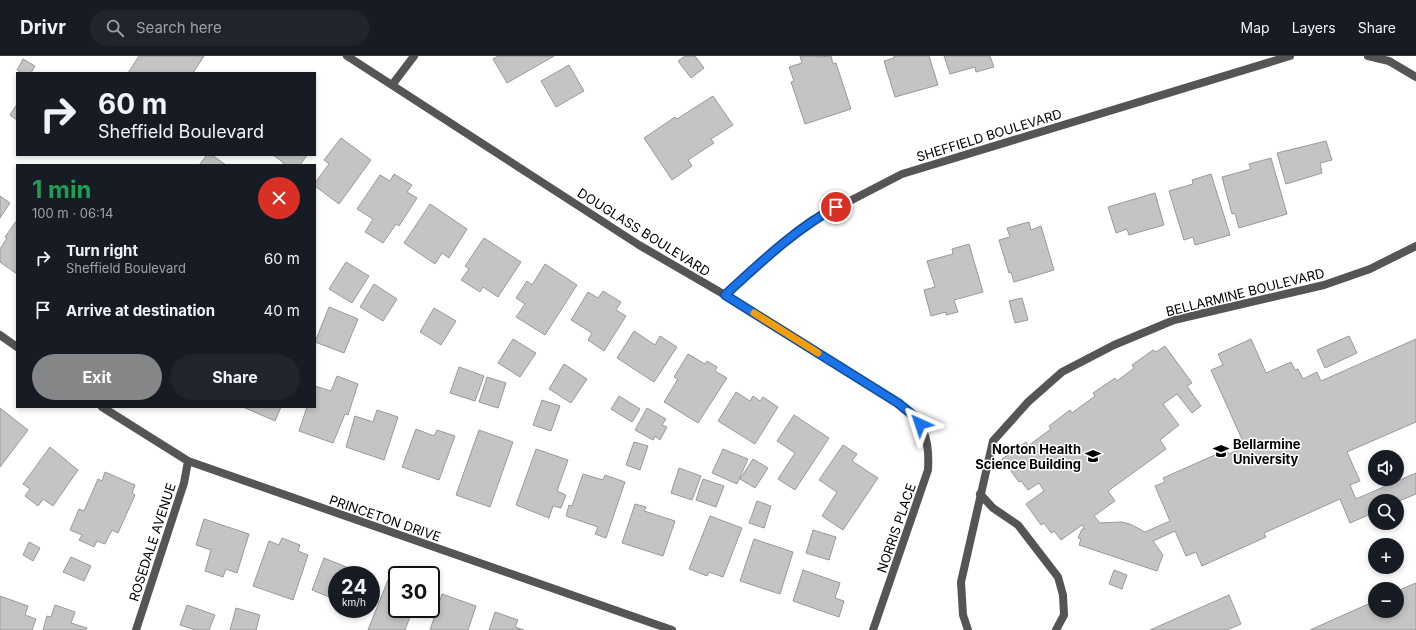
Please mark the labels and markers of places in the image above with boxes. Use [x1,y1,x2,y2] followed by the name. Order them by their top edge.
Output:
[819,190,853,224] pin
[1233,436,1301,467] place label: Bellarmine University
[975,441,1081,472] place label: Norton Health Science Building
[1212,442,1230,460] school or university icon: Bellarmine University
[1084,447,1102,465] school or university icon: Norton Health Science Building

